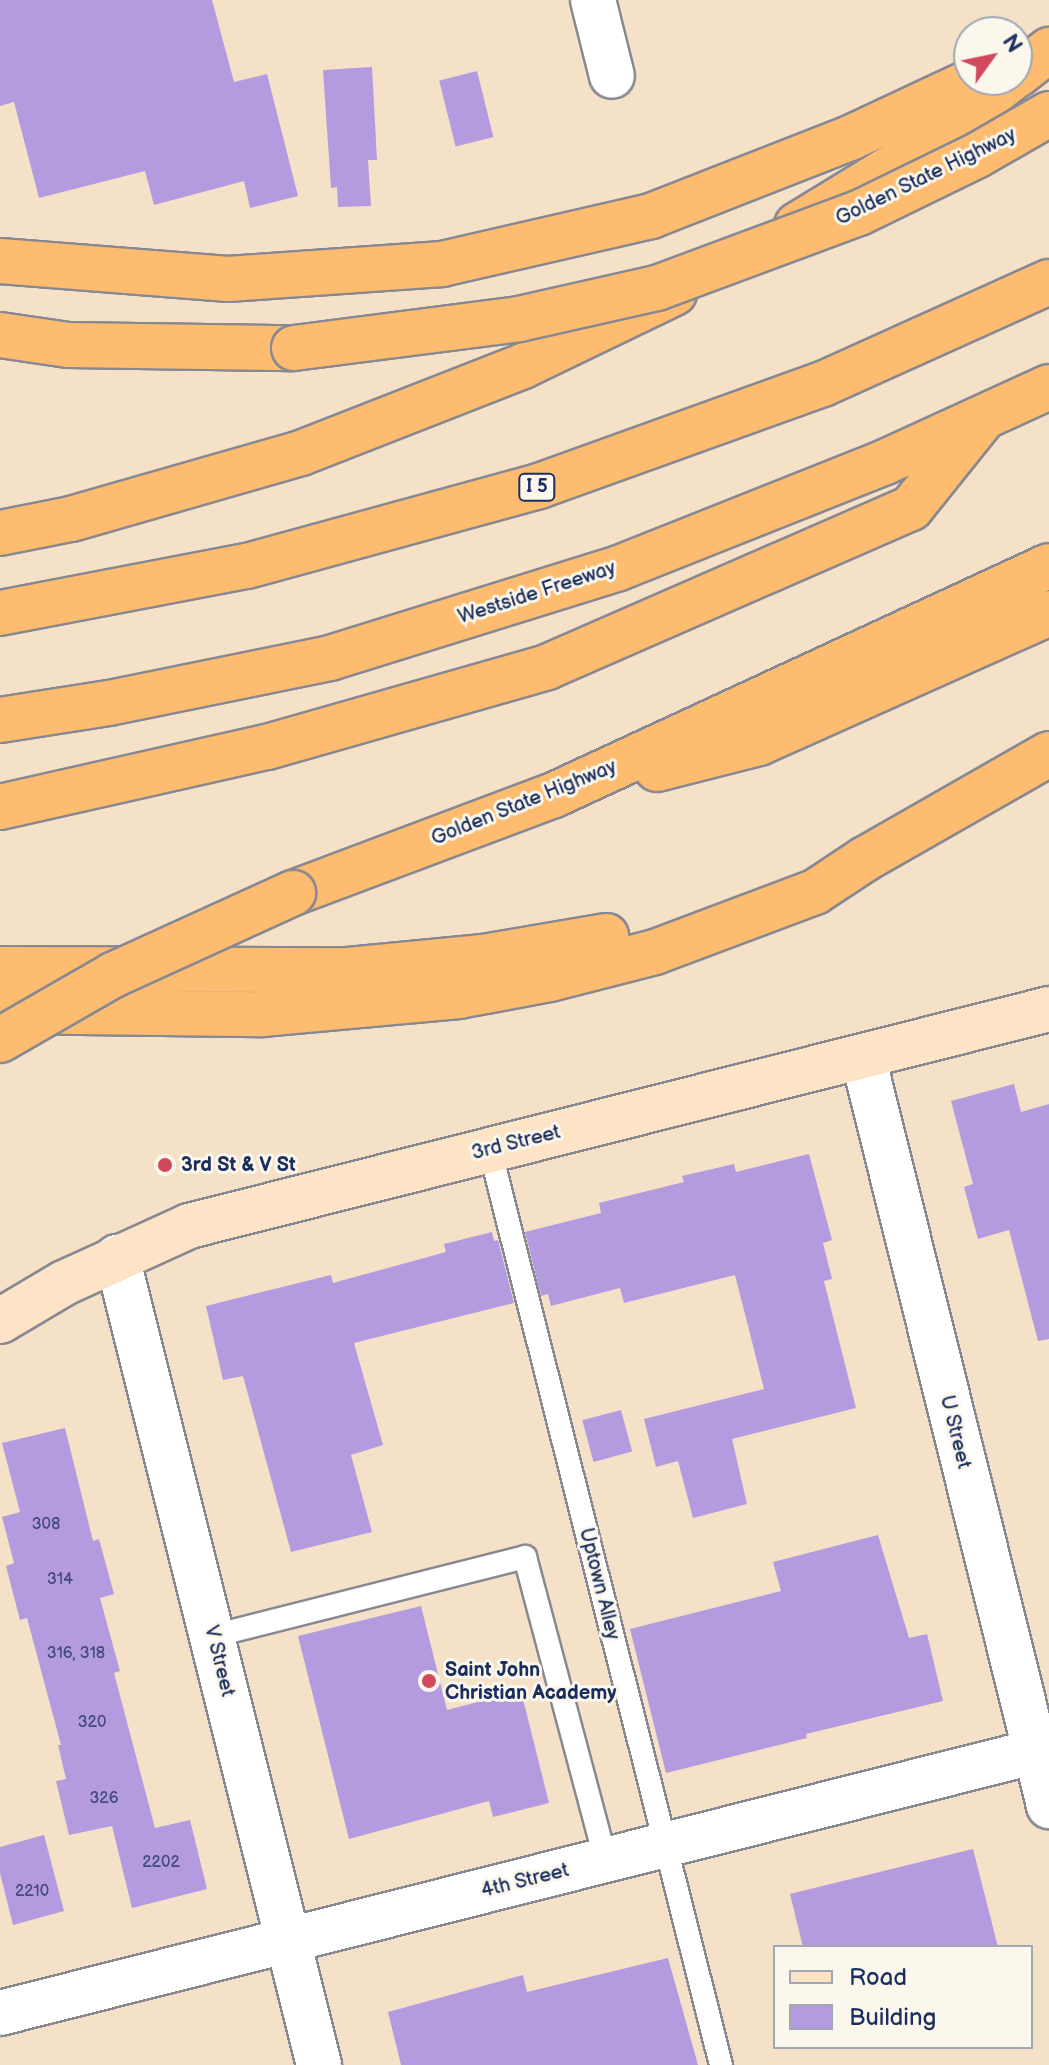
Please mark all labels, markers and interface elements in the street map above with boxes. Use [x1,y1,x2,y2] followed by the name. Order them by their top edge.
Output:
[953,16,1033,96] north arrow
[996,29,1028,58] text: N
[832,123,1020,231] street label: Golden State Highway
[517,473,557,501] road number: I 5
[455,556,619,630] street label: Westside Freeway
[428,755,620,851] street label: Golden State Highway
[469,1120,563,1166] street label: 3rd Street
[181,1153,297,1177] place label: 3rd St & V St
[156,1156,174,1174] marker: 3rd St & V St
[934,1393,976,1471] street label: U Street
[32,1515,60,1535] house number: 308
[573,1526,625,1642] street label: Uptown Alley
[47,1570,73,1590] house number: 314
[199,1623,239,1699] street label: V Street
[47,1644,105,1664] house number: 316, 318
[445,1658,616,1705] place label: Saint John Christian Academy
[420,1672,438,1690] marker: Saint John Christian Academy
[78,1713,106,1733] house number: 320
[89,1789,119,1809] house number: 326
[142,1853,180,1873] house number: 2202
[479,1859,571,1903] street label: 4th Street
[15,1882,49,1902] house number: 2210
[773,1945,1033,2049] legend
[849,1963,907,1992] text: Road
[849,2003,936,2032] text: Building

